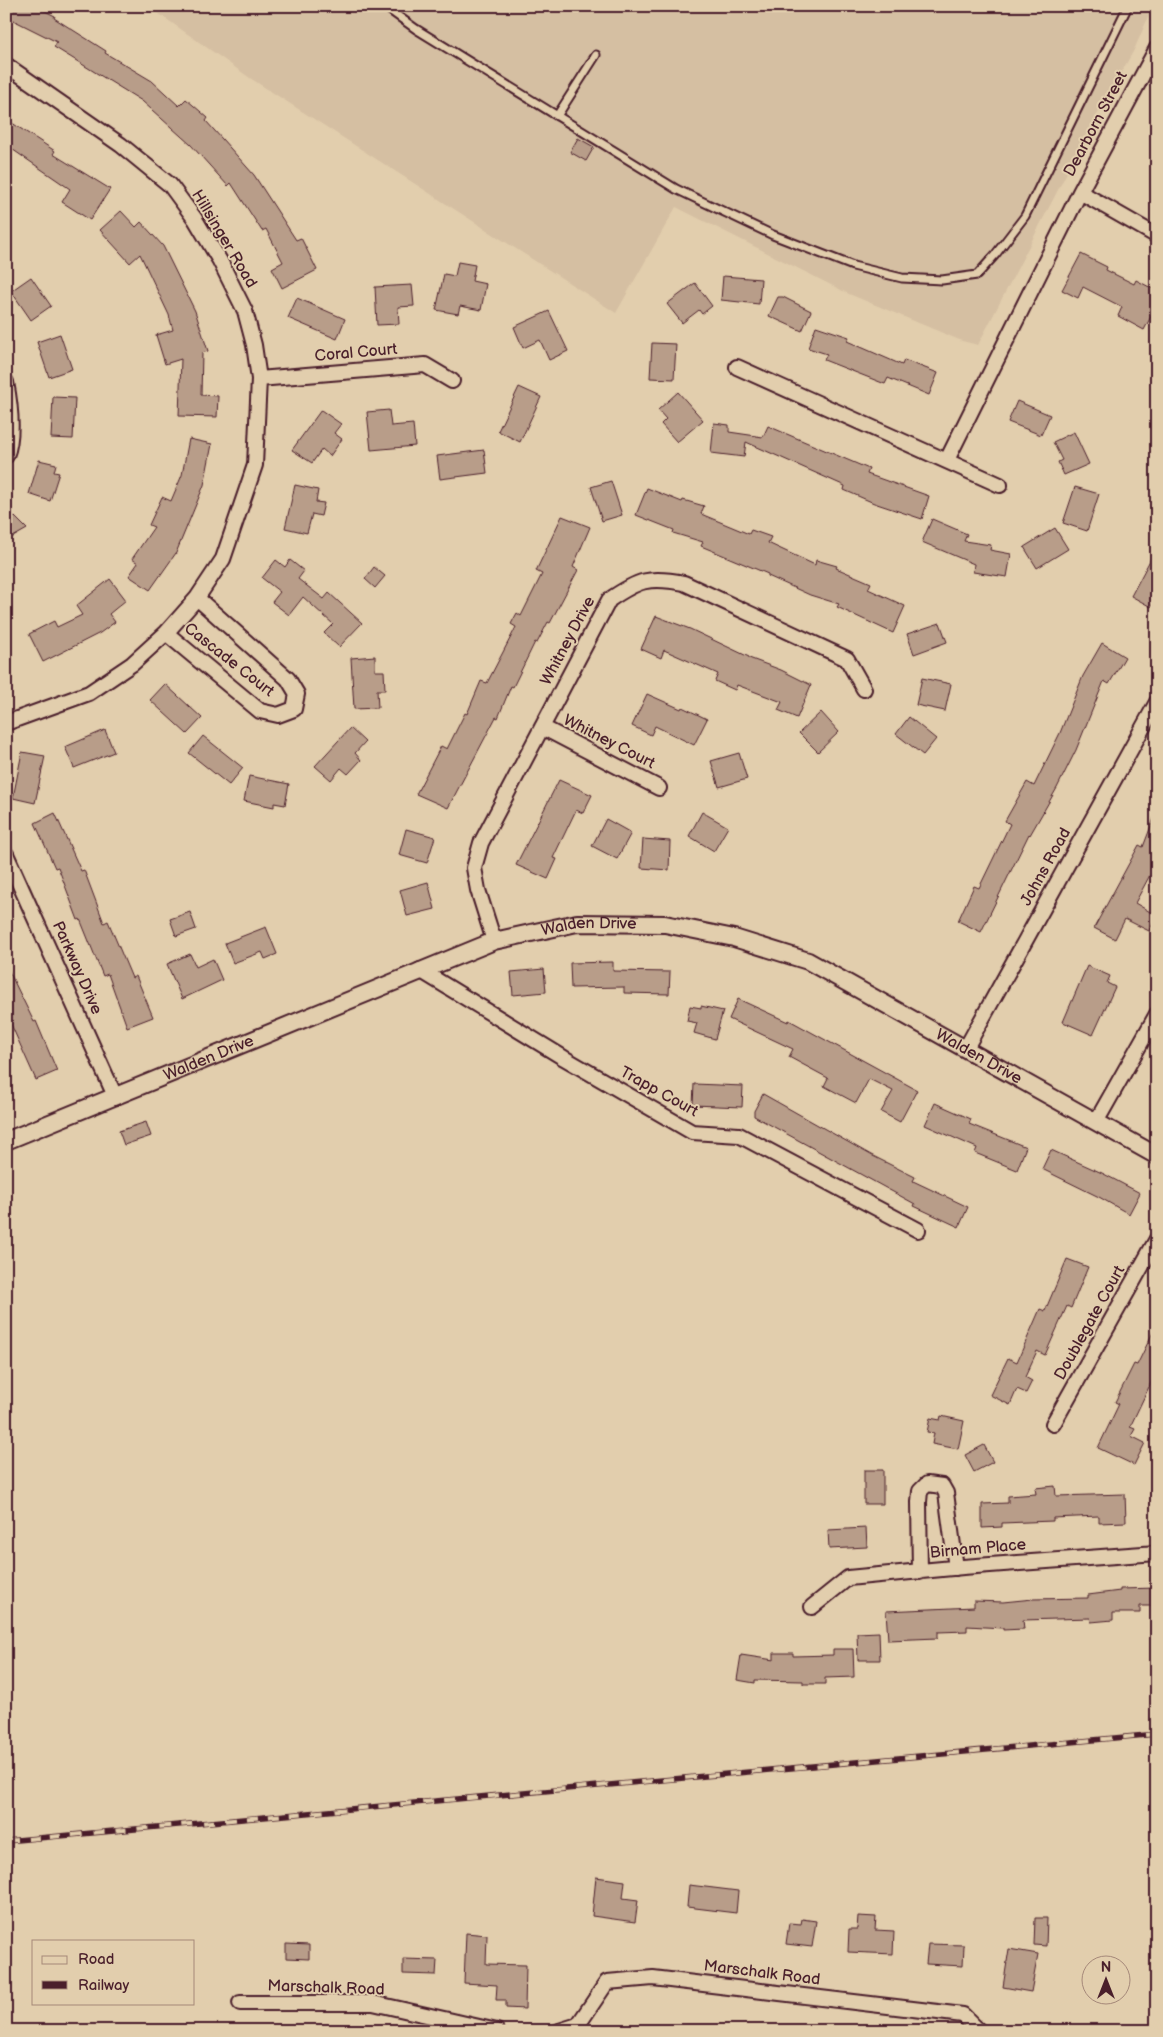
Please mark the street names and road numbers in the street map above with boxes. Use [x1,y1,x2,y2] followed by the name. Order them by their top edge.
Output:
[1060,68,1132,180] street label: Dearborn Street
[187,187,261,291] street label: Hillsinger Road
[314,340,398,366] street label: Coral Court
[537,593,600,689] street label: Whitney Drive
[180,619,278,701] street label: Cascade Court
[560,711,658,773] street label: Whitney Court
[1017,825,1075,909] street label: Johns Road
[540,913,637,940] street label: Walden Drive
[48,919,106,1018] street label: Parkway Drive
[932,1025,1026,1088] street label: Walden Drive
[161,1031,257,1085] street label: Walden Drive
[617,1063,701,1121] street label: Trapp Court
[1051,1262,1129,1384] street label: Doublegate Court
[929,1535,1027,1563] street label: Birnam Place
[703,1956,821,1990] street label: Marschalk Road
[267,1976,385,2000] street label: Marschalk Road

